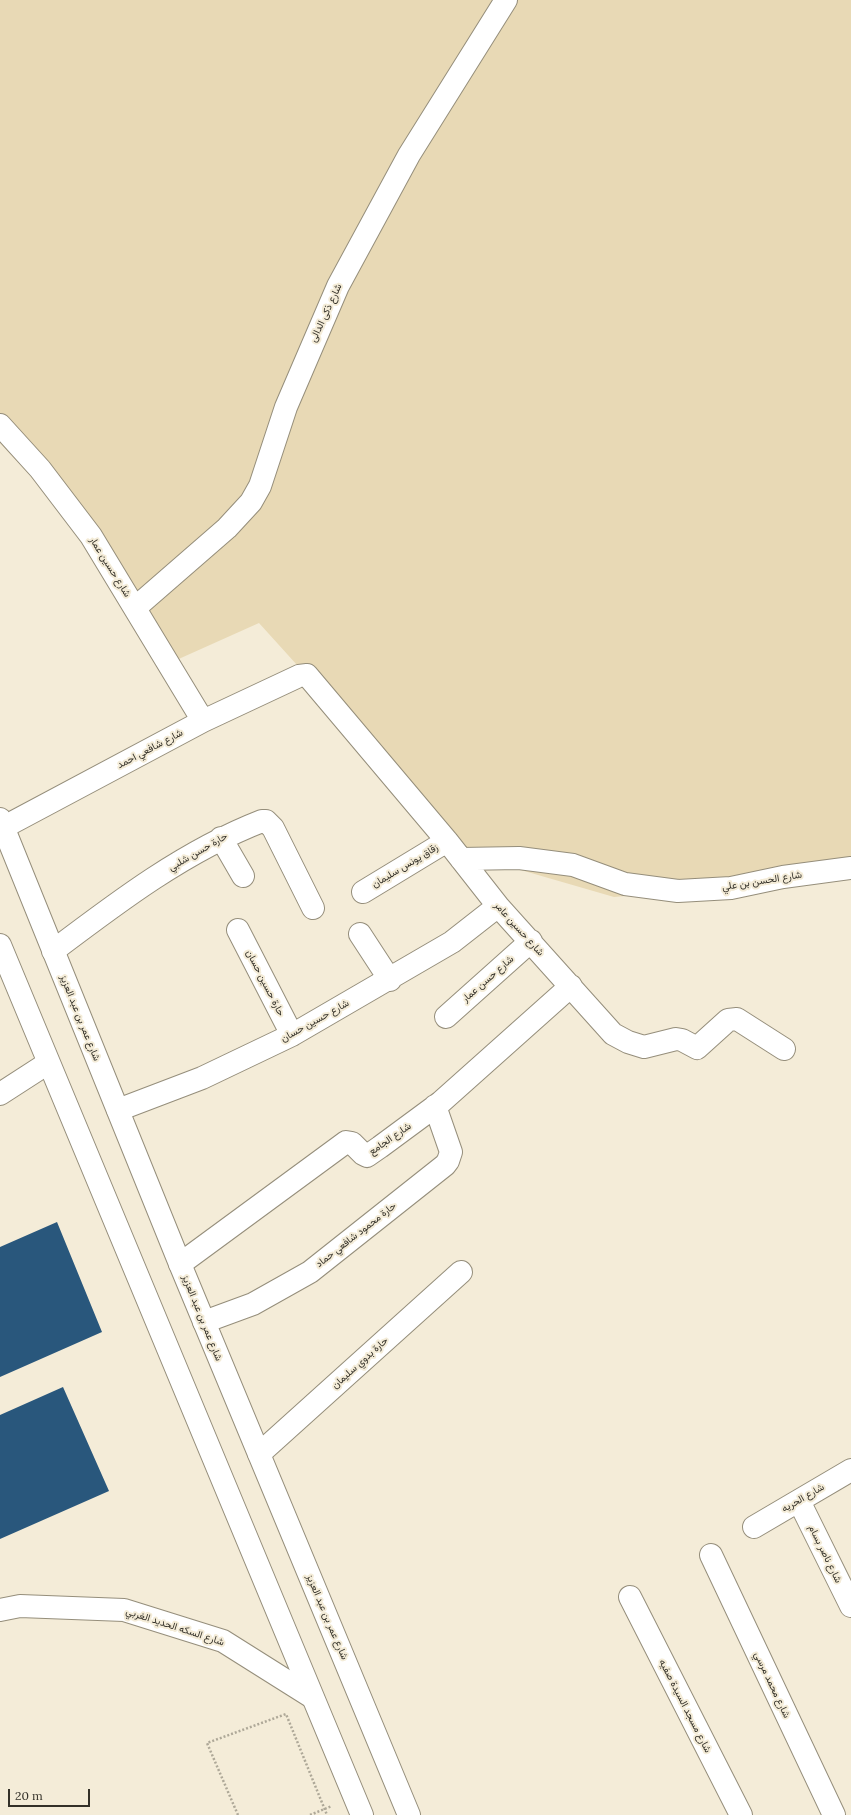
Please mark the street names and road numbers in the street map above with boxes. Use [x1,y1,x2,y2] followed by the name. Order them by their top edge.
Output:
[307,282,345,344] street label: شارع ذكى الدالى
[87,535,133,599] street label: شارع حسين عمار
[115,727,185,771] street label: شارع شافعي احمد
[166,830,230,874] street label: حارة حسن شلبي
[370,841,440,891] street label: زقاق يونس سليمان
[721,869,803,893] street label: شارع الحسن بن علي
[492,899,546,959] street label: شارع حسين عامر
[243,948,287,1018] street label: حارة حسين حسان
[460,953,516,1005] street label: شارع حسن عمار
[57,973,103,1063] street label: شارع عمر بن عبد العزيز
[279,997,351,1045] street label: شارع حسين حسان
[367,1120,413,1158] street label: شارع الجامع
[313,1200,399,1270] street label: حارة محمود شافعي حماد
[179,1273,225,1363] street label: شارع عمر بن عبد العزيز
[329,1335,391,1391] street label: حارة بدوي سليمان
[780,1481,826,1515] street label: شارع الحريه
[806,1523,844,1585] street label: شارع ناصر بسام
[304,1572,350,1662] street label: شارع عمر بن عبد العزيز
[124,1605,226,1649] street label: شارع السكه الحديد الغربي
[751,1650,793,1720] street label: شارع محمد مرسي
[656,1657,714,1755] street label: شارع مسجد السيدة صفيه

